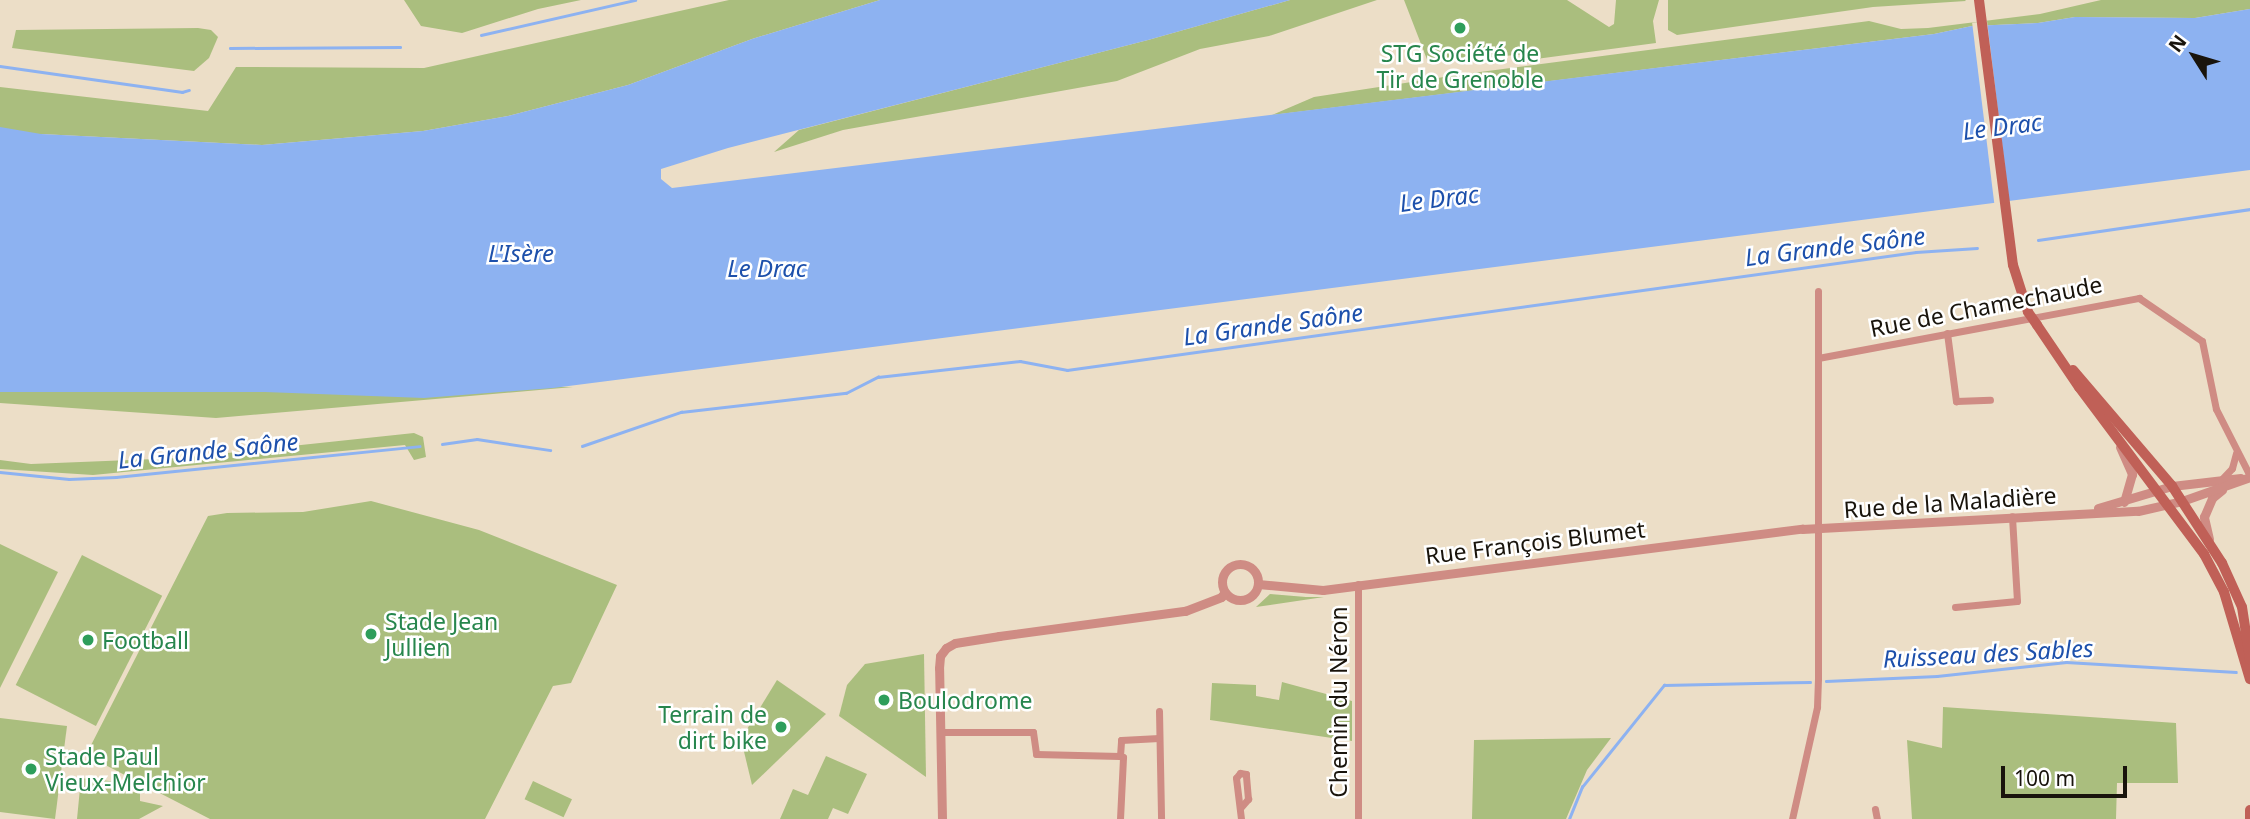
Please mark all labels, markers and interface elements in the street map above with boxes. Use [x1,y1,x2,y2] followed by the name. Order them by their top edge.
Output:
[1452,20,1468,36] marker: STG Société de Tir de Grenoble
[2159,21,2229,91] north arrow
[2162,29,2192,57] text: N
[1376,39,1544,93] place label: STG Société de Tir de Grenoble
[1961,107,2043,145] water label: Le Drac
[1398,179,1480,217] water label: Le Drac
[1743,221,1927,271] water label: La Grande Saône
[488,239,554,267] water label: L'Isère
[727,254,807,282] water label: Le Drac
[1867,270,2105,342] street label: Rue de Chamechaude
[1181,297,1365,351] water label: La Grande Saône
[116,426,300,474] water label: La Grande Saône
[1843,481,2057,523] street label: Rue de la Maladière
[1423,515,1647,569] street label: Rue François Blumet
[1324,606,1352,798] street label: Chemin du Néron
[385,607,498,661] place label: Stade Jean Jullien
[102,626,189,654] place label: Football
[363,626,379,642] marker: Stade Jean Jullien
[80,632,96,648] marker: Football
[1882,633,2094,673] water label: Ruisseau des Sables
[898,686,1033,714] place label: Boulodrome
[876,692,892,708] marker: Boulodrome
[658,700,767,754] place label: Terrain de dirt bike
[773,719,789,735] marker: Terrain de dirt bike
[45,742,206,796] place label: Stade Paul Vieux-Melchior
[2005,752,2131,796] scale bar
[23,761,39,777] marker: Stade Paul Vieux-Melchior
[2014,764,2075,792] text: 100 m

